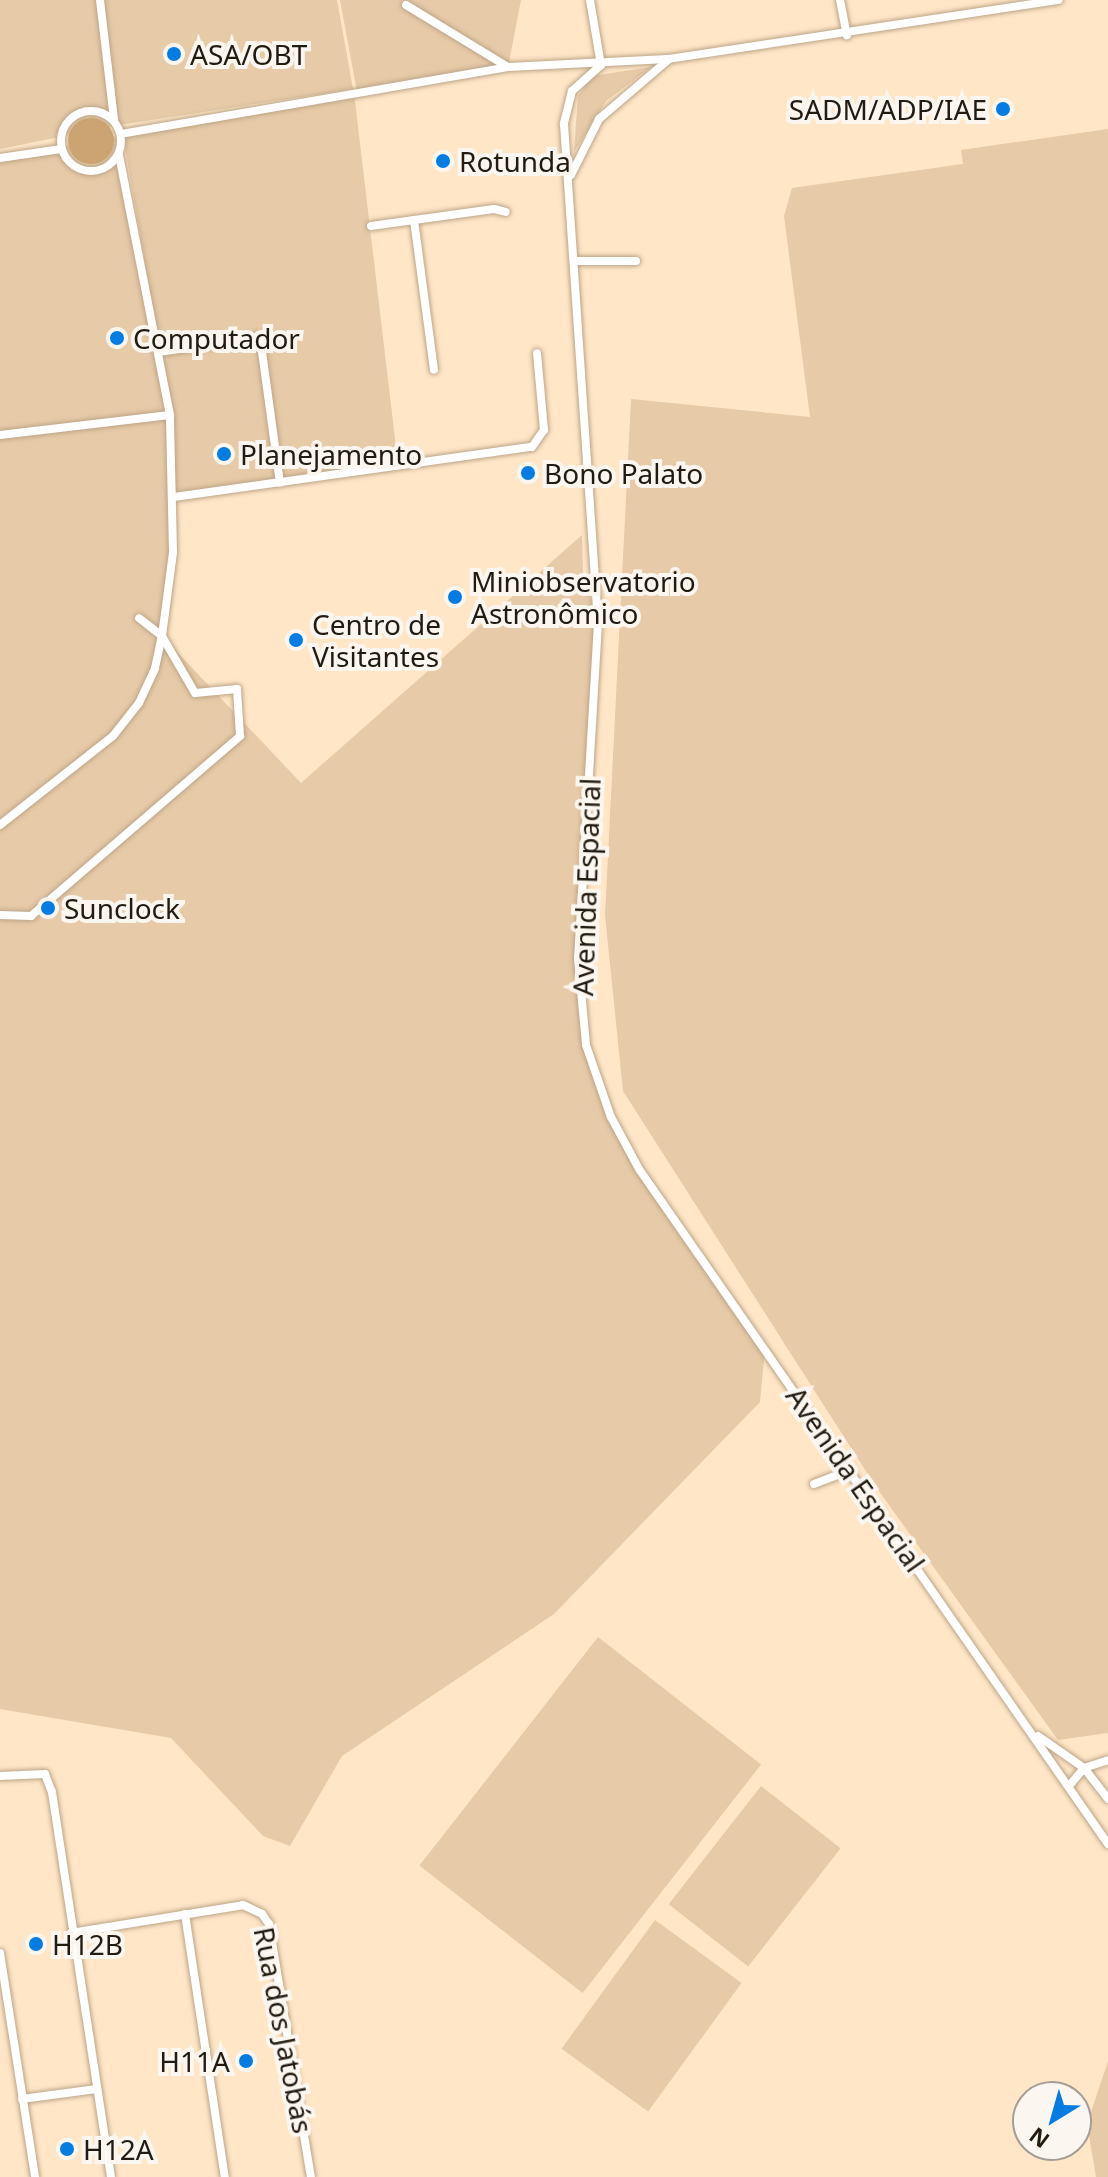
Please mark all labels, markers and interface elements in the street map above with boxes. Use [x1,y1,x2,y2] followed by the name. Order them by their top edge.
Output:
[190,37,307,71] place label: ASA/OBT
[165,45,183,63] marker: ASA/OBT
[789,92,987,126] place label: SADM/ADP/IAE
[994,100,1012,118] marker: SADM/ADP/IAE
[459,144,571,178] place label: Rotunda
[434,152,452,170] marker: Rotunda
[133,321,300,355] place label: Computador
[108,329,126,347] marker: Computador
[240,437,422,471] place label: Planejamento
[215,445,233,463] marker: Planejamento
[544,456,703,490] place label: Bono Palato
[519,464,537,482] marker: Bono Palato
[471,564,696,630] place label: Miniobservatorio Astronômico
[446,588,464,606] marker: Miniobservatorio Astronômico
[312,607,441,673] place label: Centro de Visitantes
[287,631,305,649] marker: Centro de Visitantes
[565,777,607,997] street label: Avenida Espacial
[64,891,180,925] place label: Sunclock
[39,899,57,917] marker: Sunclock
[780,1380,932,1578] street label: Avenida Espacial
[248,1924,320,2136] street label: Rua dos Jatobás
[52,1927,123,1961] place label: H12B
[27,1935,45,1953] marker: H12B
[159,2044,230,2078] place label: H11A
[237,2052,255,2070] marker: H11A
[1012,2081,1092,2161] north arrow
[1023,2121,1055,2156] text: N
[83,2132,154,2166] place label: H12A
[58,2140,76,2158] marker: H12A

